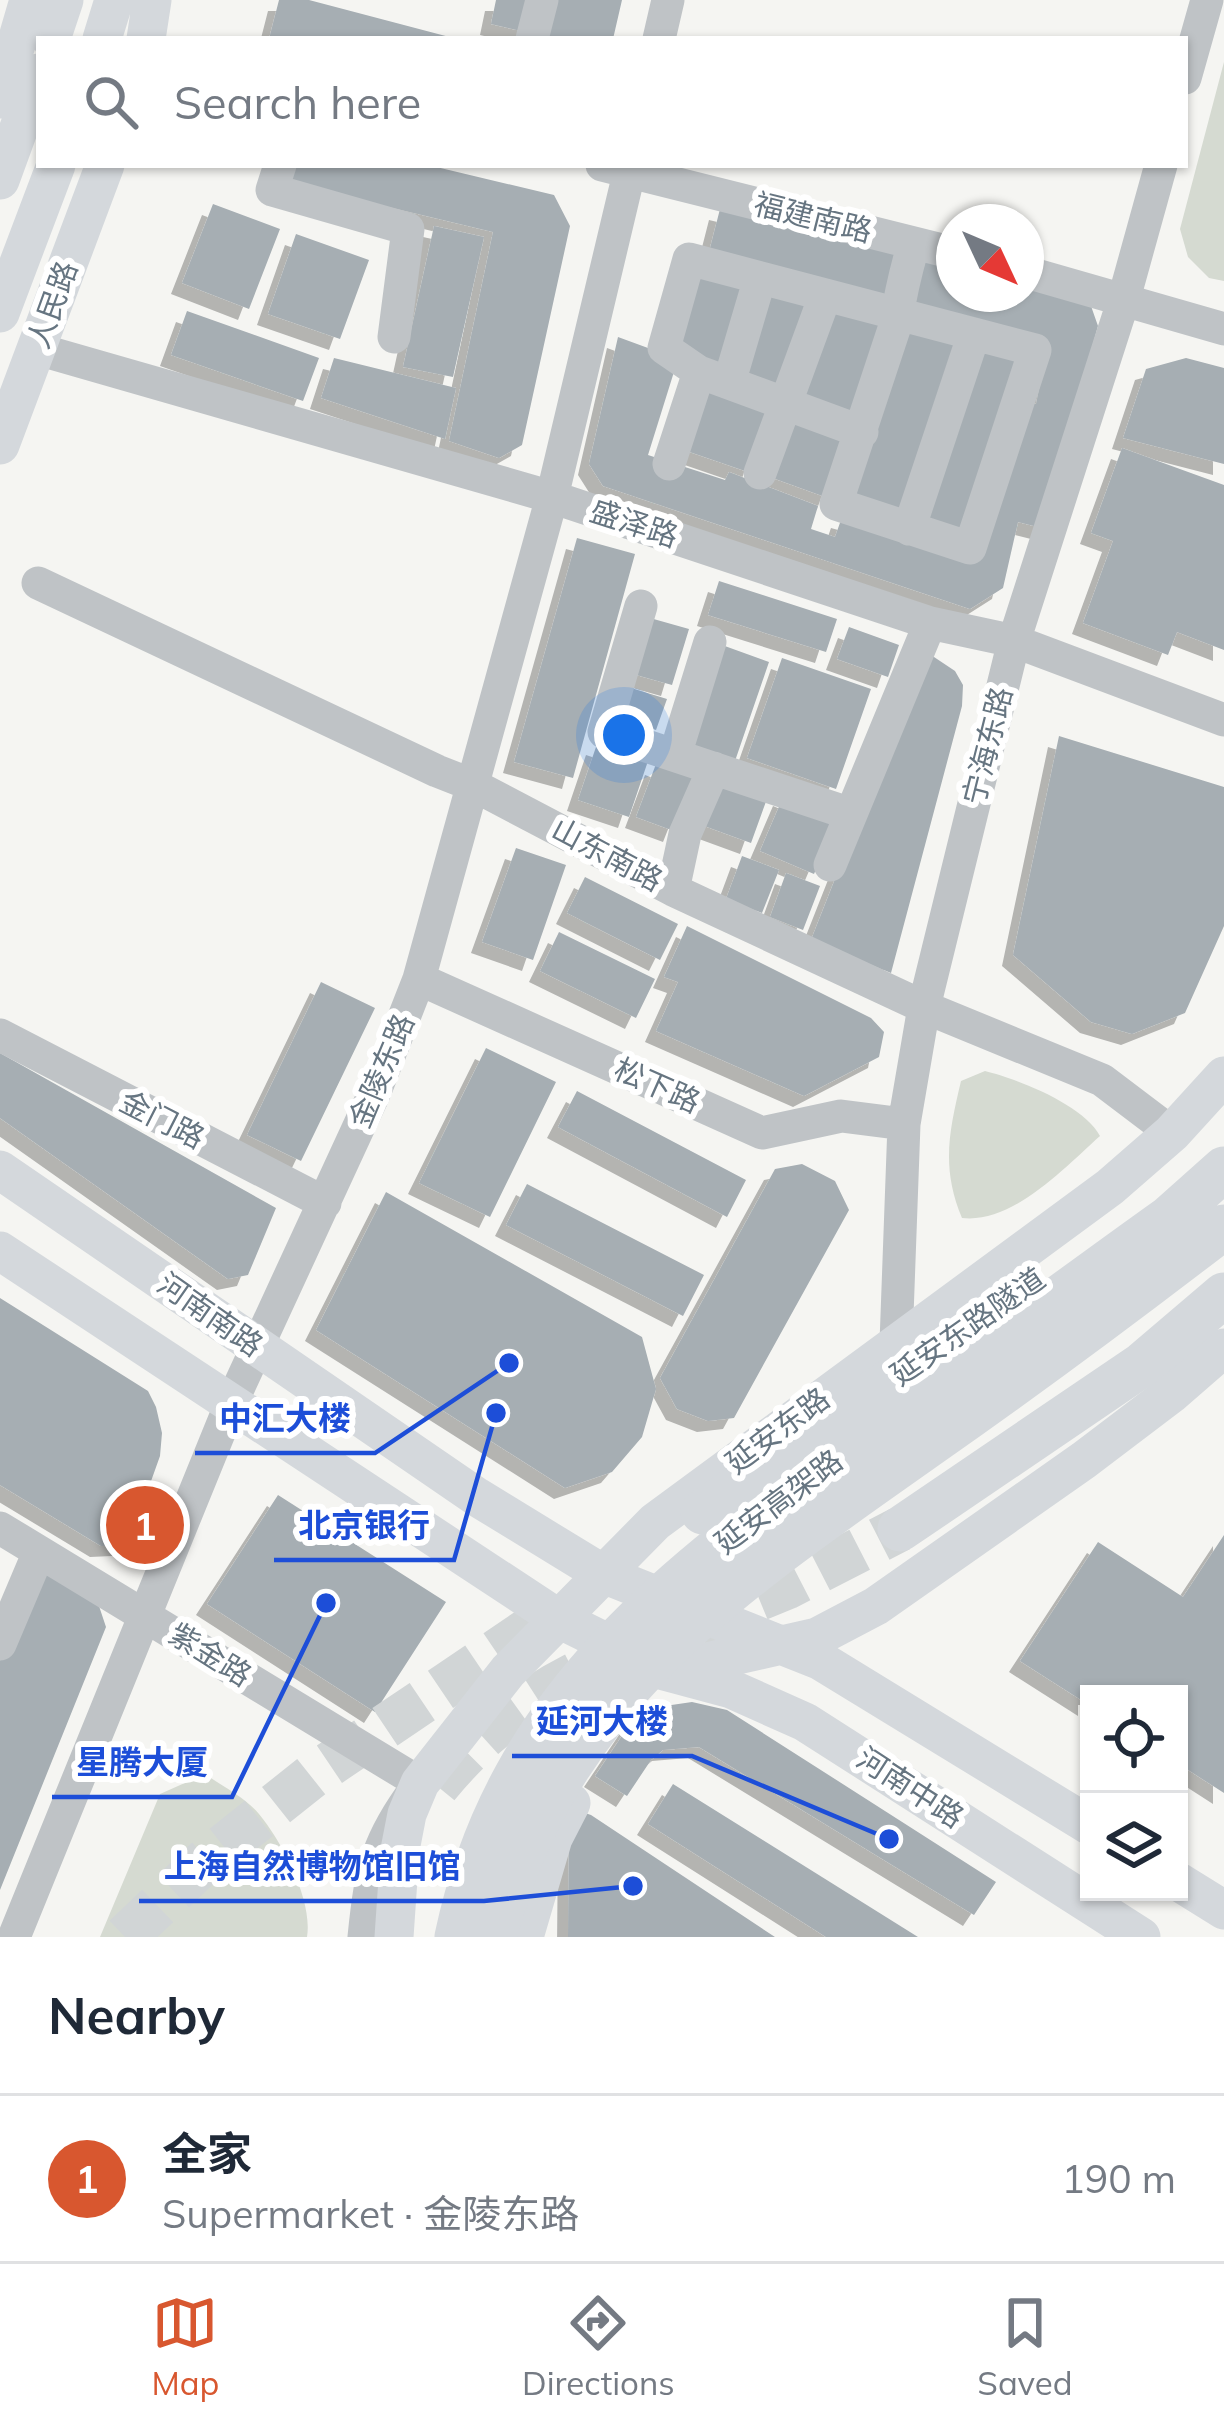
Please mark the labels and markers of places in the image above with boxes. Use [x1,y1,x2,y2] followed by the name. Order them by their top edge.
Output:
[195,1384,375,1453] callout: 中汇大楼
[106,1480,184,1570] pin: 1
[274,1491,454,1560] callout: 北京银行
[512,1687,692,1756] callout: 延河大楼
[52,1728,232,1797] callout: 星腾大厦
[139,1832,484,1901] callout: 上海自然博物馆旧馆

